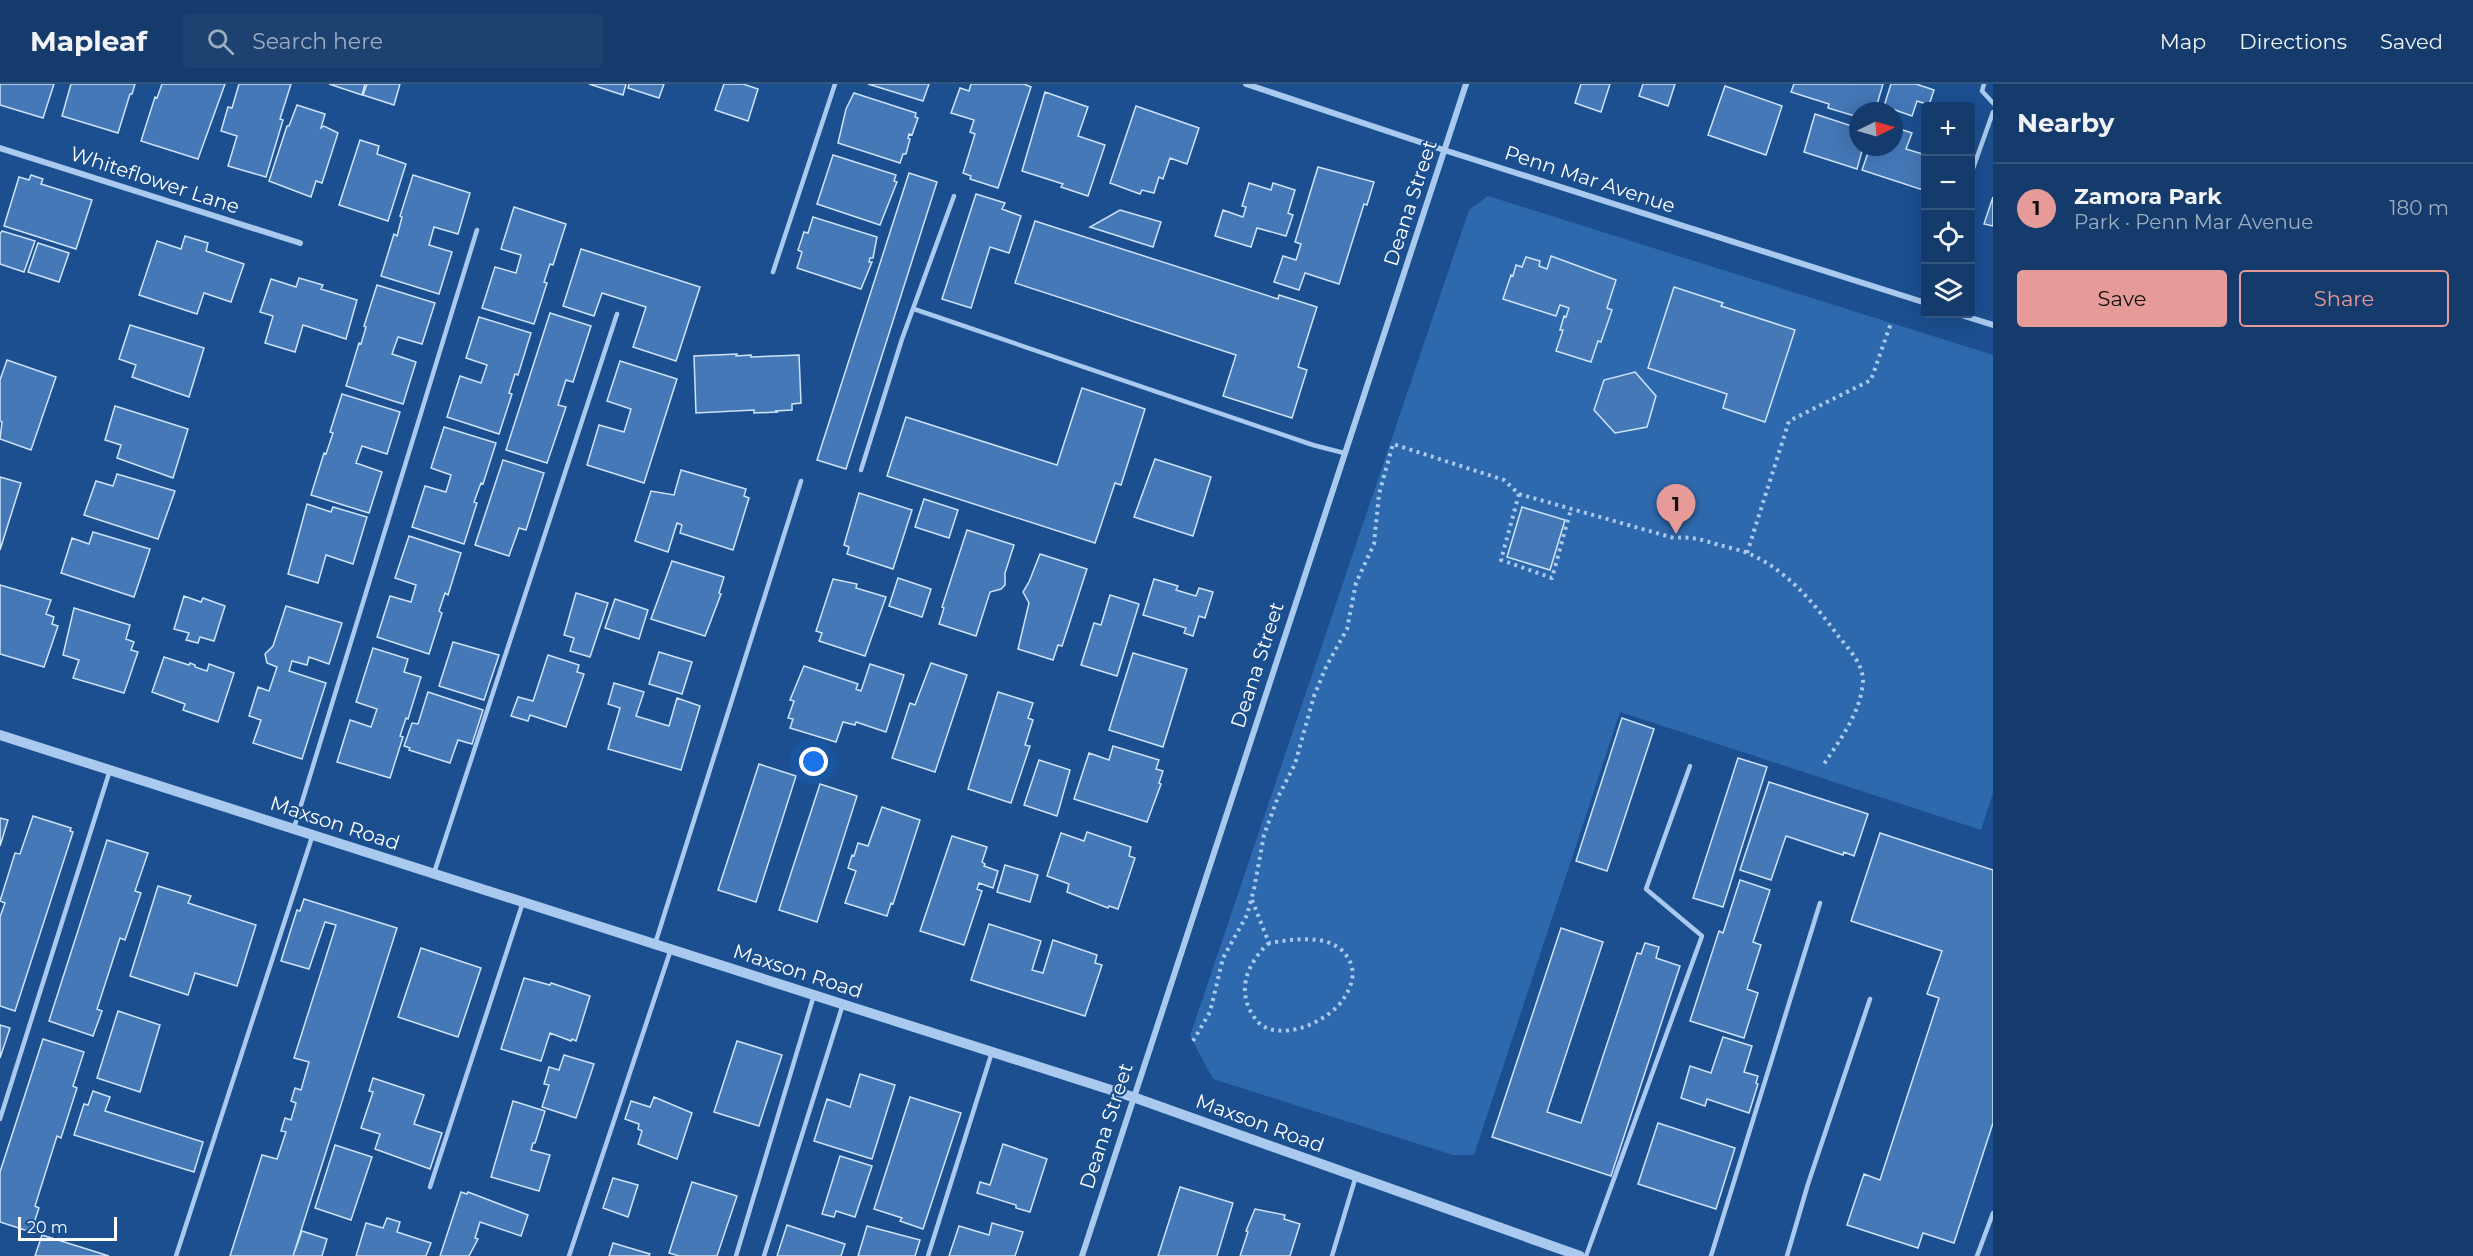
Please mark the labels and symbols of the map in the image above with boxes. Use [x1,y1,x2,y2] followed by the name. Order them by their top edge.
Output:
[1849,102,1903,156] north arrow
[1378,137,1442,269] street label: Deana Street
[1502,140,1678,218] street label: Penn Mar Avenue
[67,141,243,219] street label: Whiteflower Lane
[1656,484,1696,534] pin: 1
[1225,599,1289,731] street label: Deana Street
[799,747,828,776] your location
[267,791,403,855] street label: Maxson Road
[730,939,866,1003] street label: Maxson Road
[1074,1060,1138,1192] street label: Deana Street
[1193,1089,1327,1157] street label: Maxson Road
[18,1214,117,1242] scale bar

